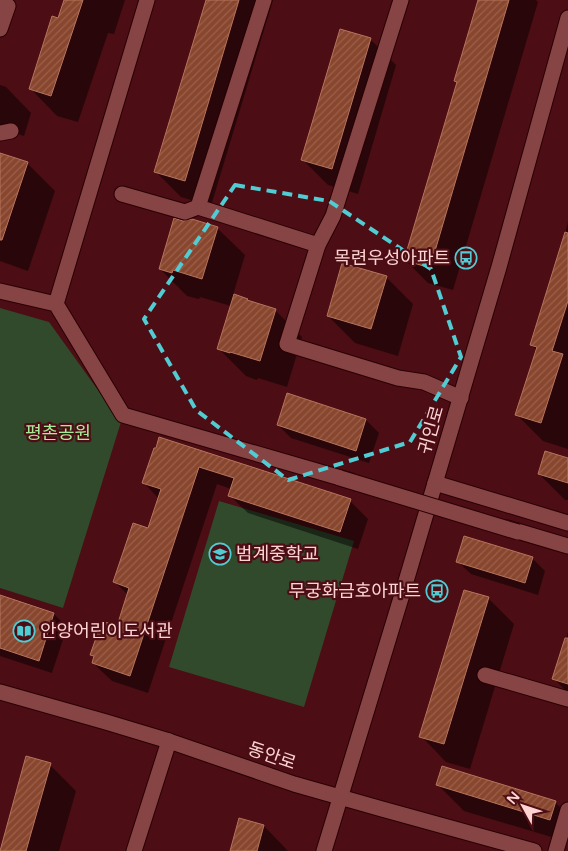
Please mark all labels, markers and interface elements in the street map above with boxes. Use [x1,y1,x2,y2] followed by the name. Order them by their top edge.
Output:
[454,246,478,270] bus stop icon: 목련우성아파트
[334,247,450,269] place label: 목련우성아파트
[414,403,448,457] street label: 귀인로
[25,422,91,444] park label: 평촌공원
[208,542,232,566] school or university icon: 범계중학교
[236,543,319,565] place label: 범계중학교
[425,579,449,603] bus stop icon: 무궁화금호아파트
[289,580,421,602] place label: 무궁화금호아파트
[12,619,36,643] library icon: 안양어린이도서관
[40,620,173,642] place label: 안양어린이도서관
[245,738,299,774] street label: 동안로
[498,781,548,831] north arrow
[503,788,524,808] text: N

